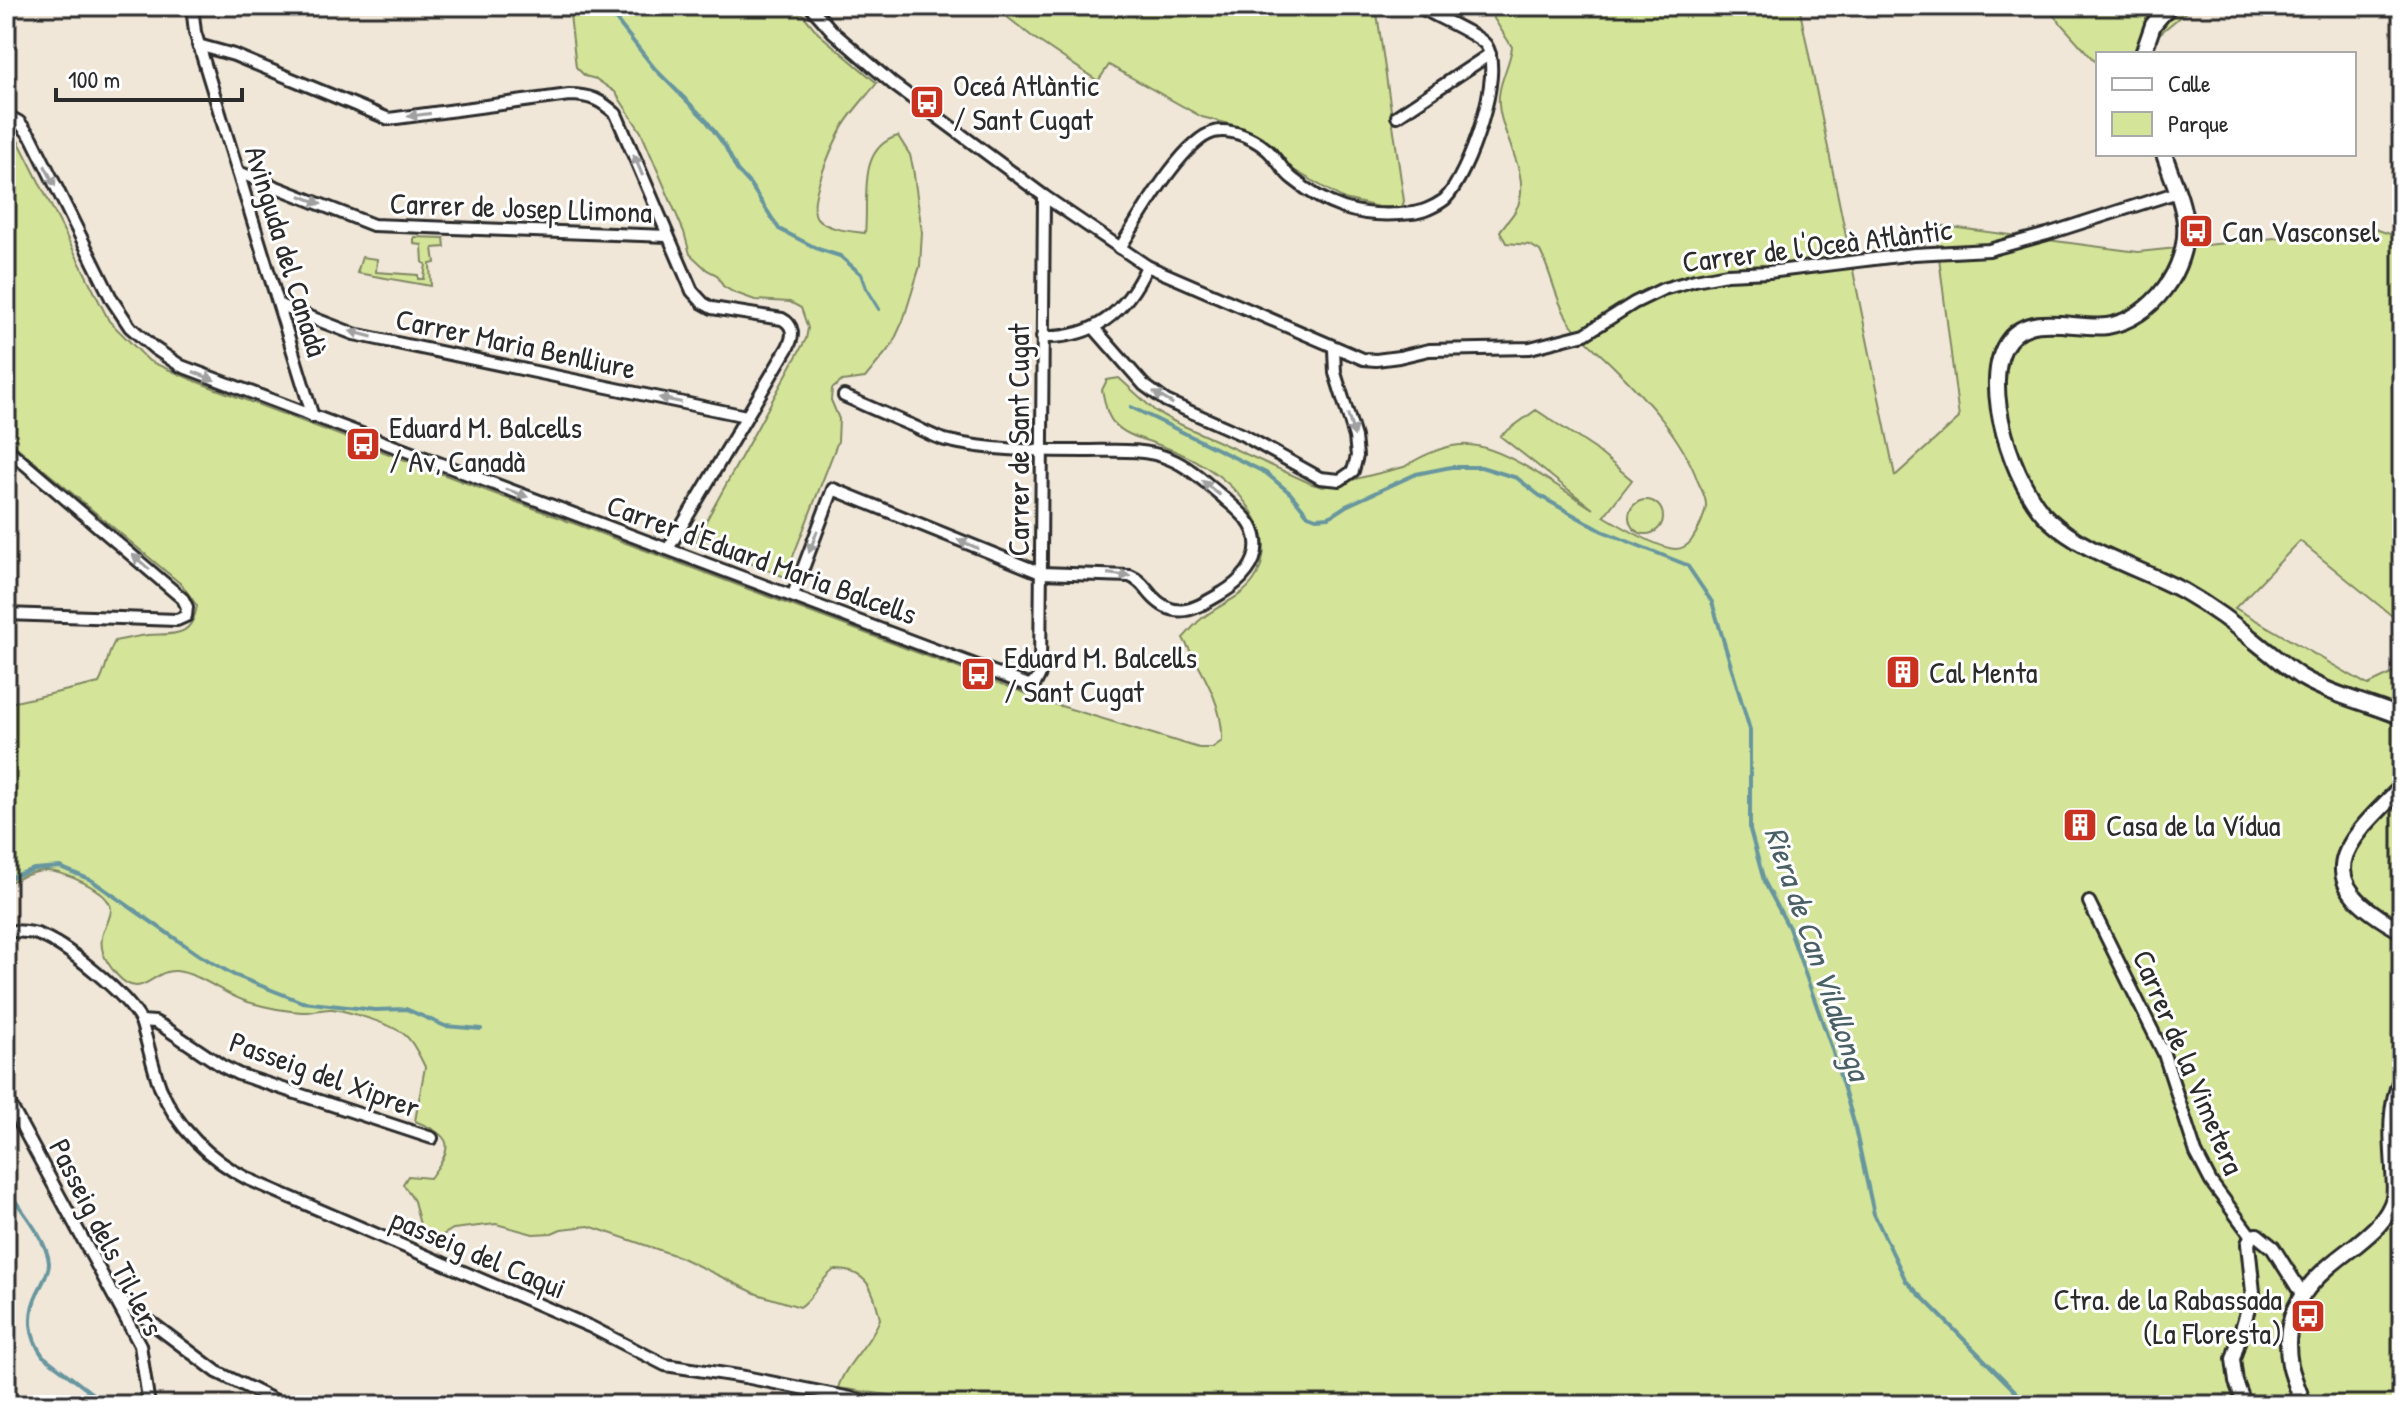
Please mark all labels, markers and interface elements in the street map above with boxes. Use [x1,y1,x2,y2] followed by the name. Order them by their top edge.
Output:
[56,52,242,102] scale bar
[2096,52,2356,156] legend
[68,63,120,95] text: 100 m
[953,65,1099,139] place label: Oceá Atlàntic / Sant Cugat
[2168,67,2211,99] text: Calle
[908,83,946,121] bus stop icon: Oceá Atlàntic / Sant Cugat
[2168,107,2229,139] text: Parque
[406,109,431,122] one-way arrow
[236,141,338,361] street label: Avinguda del Canadà
[631,153,644,177] one-way arrow
[44,165,57,188] one-way arrow
[389,182,653,232] street label: Carrer de Josep Llimona
[299,194,323,207] one-way arrow
[1680,209,1954,281] street label: Carrer de l'Oceà Atlàntic
[2222,211,2380,251] place label: Can Vasconsel
[2177,212,2215,250] bus stop icon: Can Vasconsel
[392,298,640,388] street label: Carrer Maria Benlliure
[998,323,1038,556] street label: Carrer de Sant Cugat
[348,328,373,340] one-way arrow
[192,370,216,383] one-way arrow
[1152,390,1173,405] one-way arrow
[657,393,682,406] one-way arrow
[389,407,582,481] place label: Eduard M. Balcells / Av, Canadà
[1345,413,1358,437] one-way arrow
[344,425,382,463] bus stop icon: Eduard M. Balcells / Av, Canadà
[1201,480,1221,496] one-way arrow
[602,484,922,634] street label: Carrer d'Eduard Maria Balcells
[505,487,529,500] one-way arrow
[806,530,819,554] one-way arrow
[956,538,980,551] one-way arrow
[131,554,150,572] one-way arrow
[1106,569,1131,582] one-way arrow
[1004,637,1197,711] place label: Eduard M. Balcells / Sant Cugat
[1929,652,2038,692] place label: Cal Menta
[1884,653,1922,691] building icon: Cal Menta
[959,655,997,693] bus stop icon: Eduard M. Balcells / Sant Cugat
[2106,805,2281,845] place label: Casa de la Vídua
[2061,806,2099,844] building icon: Casa de la Vídua
[1754,821,1883,1089] water label: Riera de Can Vilallonga
[2124,944,2254,1181] street label: Carrer de la Vimetera
[224,1021,426,1127] street label: Passeig del Xiprer
[40,1132,174,1342] street label: Passeig dels Til·lers
[386,1198,572,1308] street label: passeig del Caqui
[2054,1279,2282,1353] place label: Ctra. de la Rabassada (La Floresta)
[2289,1297,2327,1335] bus stop icon: Ctra. de la Rabassada (La Floresta)

